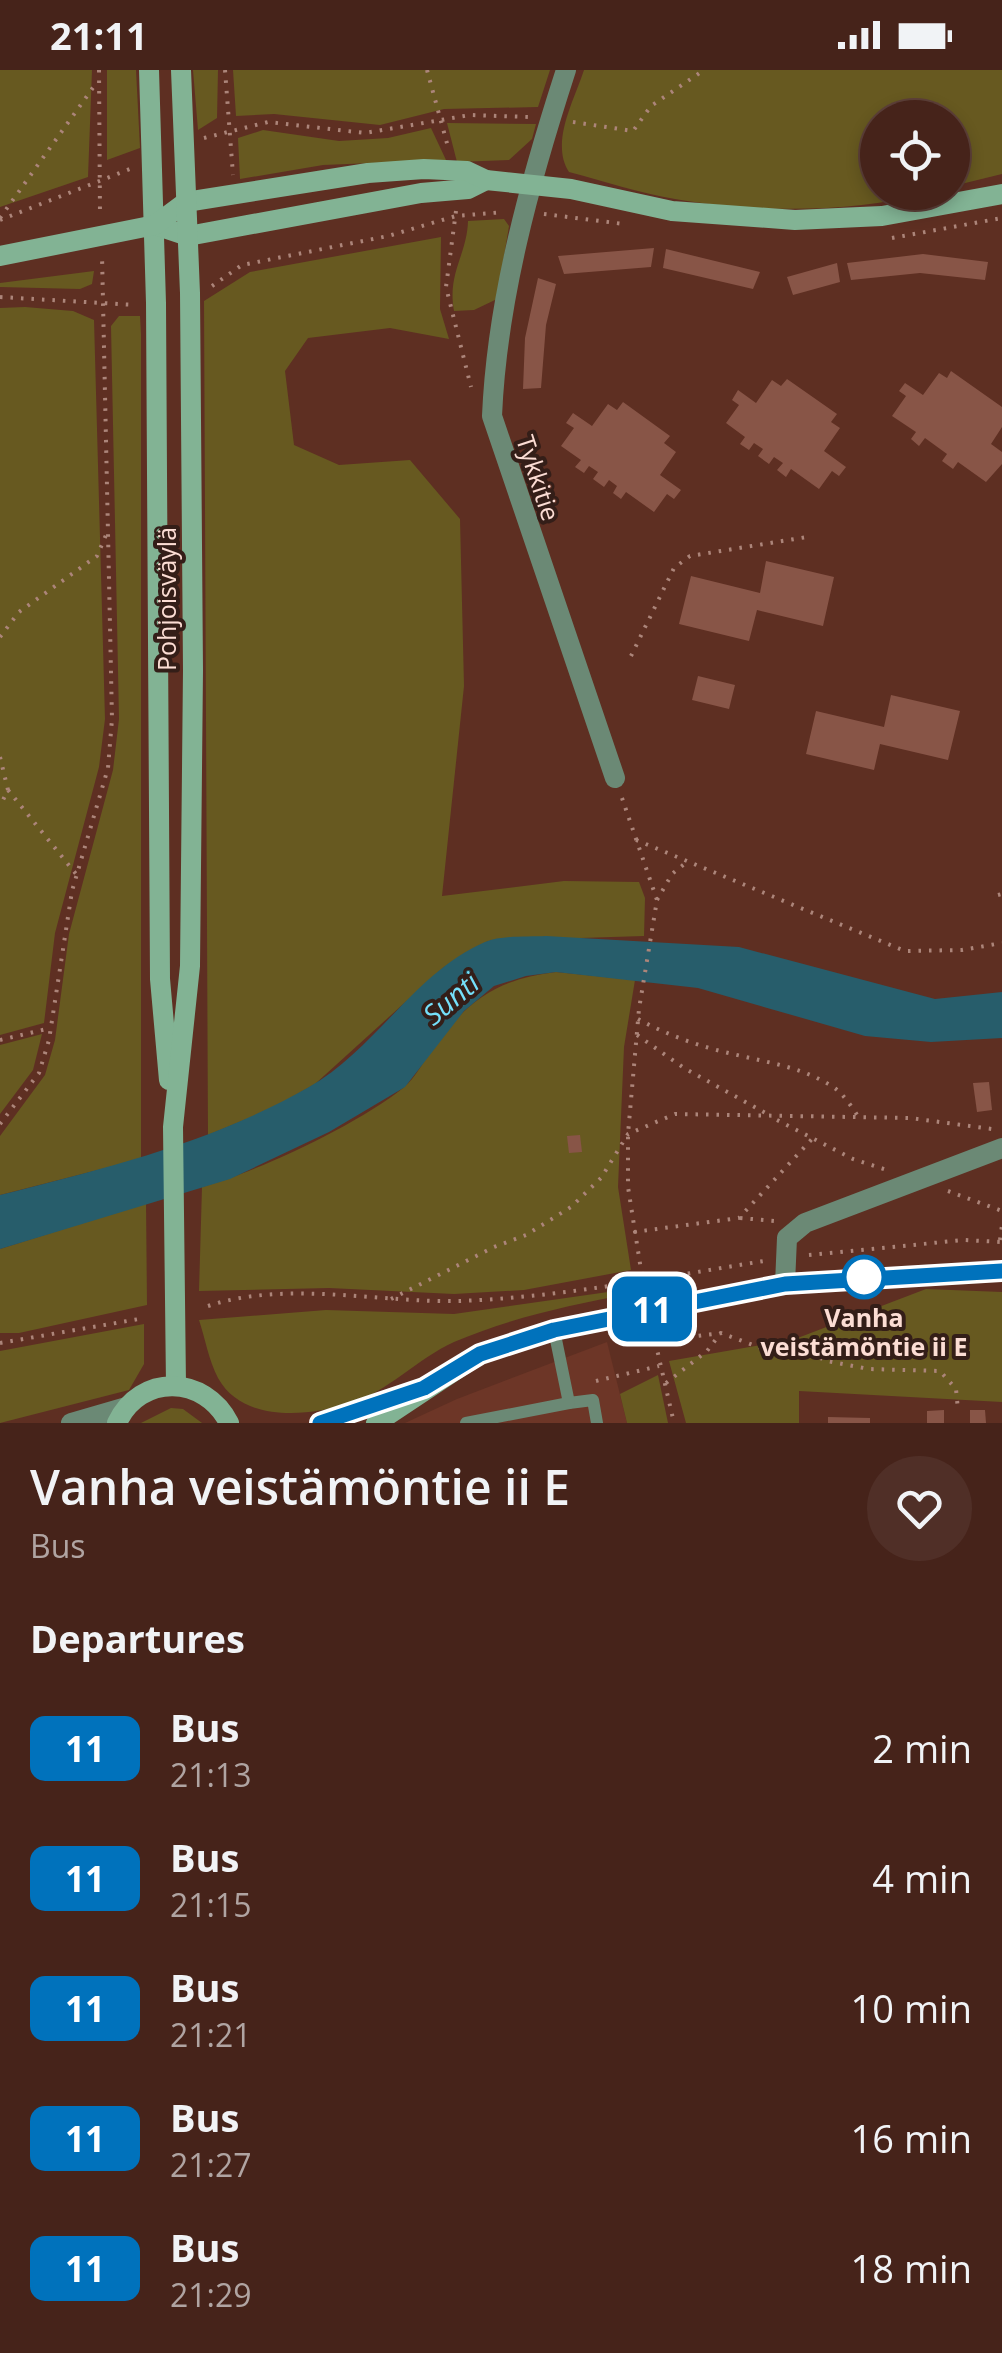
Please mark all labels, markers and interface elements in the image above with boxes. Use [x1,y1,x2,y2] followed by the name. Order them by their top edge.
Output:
[50,9,148,61] text: 21:11
[860,100,970,210] map controls
[860,100,970,210] button: locate
[509,431,569,525] street label: Tykkitie
[149,527,183,671] street label: Pohjoisväylä
[414,963,487,1033] water label: Sunti
[843,1256,885,1298] marker: Vanha veistämöntie ii E
[607,1276,697,1342] line badge: 11
[632,1286,672,1333] text: 11
[761,1300,967,1363] place label: Vanha veistämöntie ii E
[30,1454,570,1519] text: Vanha veistämöntie ii E
[867,1456,972,1561] button: heart
[30,1524,86,1567] text: Bus
[30,1612,245,1664] text: Departures
[170,1701,239,1753] text: Bus
[872,1722,972,1774] text: 2 min
[65,1725,105,1772] text: 11
[170,1753,252,1796] text: 21:13
[170,1831,239,1883] text: Bus
[872,1852,972,1904] text: 4 min
[65,1855,105,1902] text: 11
[170,1883,252,1926] text: 21:15
[170,1961,239,2013] text: Bus
[851,1982,972,2034] text: 10 min
[65,1985,105,2032] text: 11
[170,2013,252,2056] text: 21:21
[170,2091,239,2143] text: Bus
[851,2112,972,2164] text: 16 min
[65,2115,105,2162] text: 11
[170,2143,252,2186] text: 21:27
[170,2221,239,2273] text: Bus
[851,2242,972,2294] text: 18 min
[65,2245,105,2292] text: 11
[170,2273,252,2316] text: 21:29

